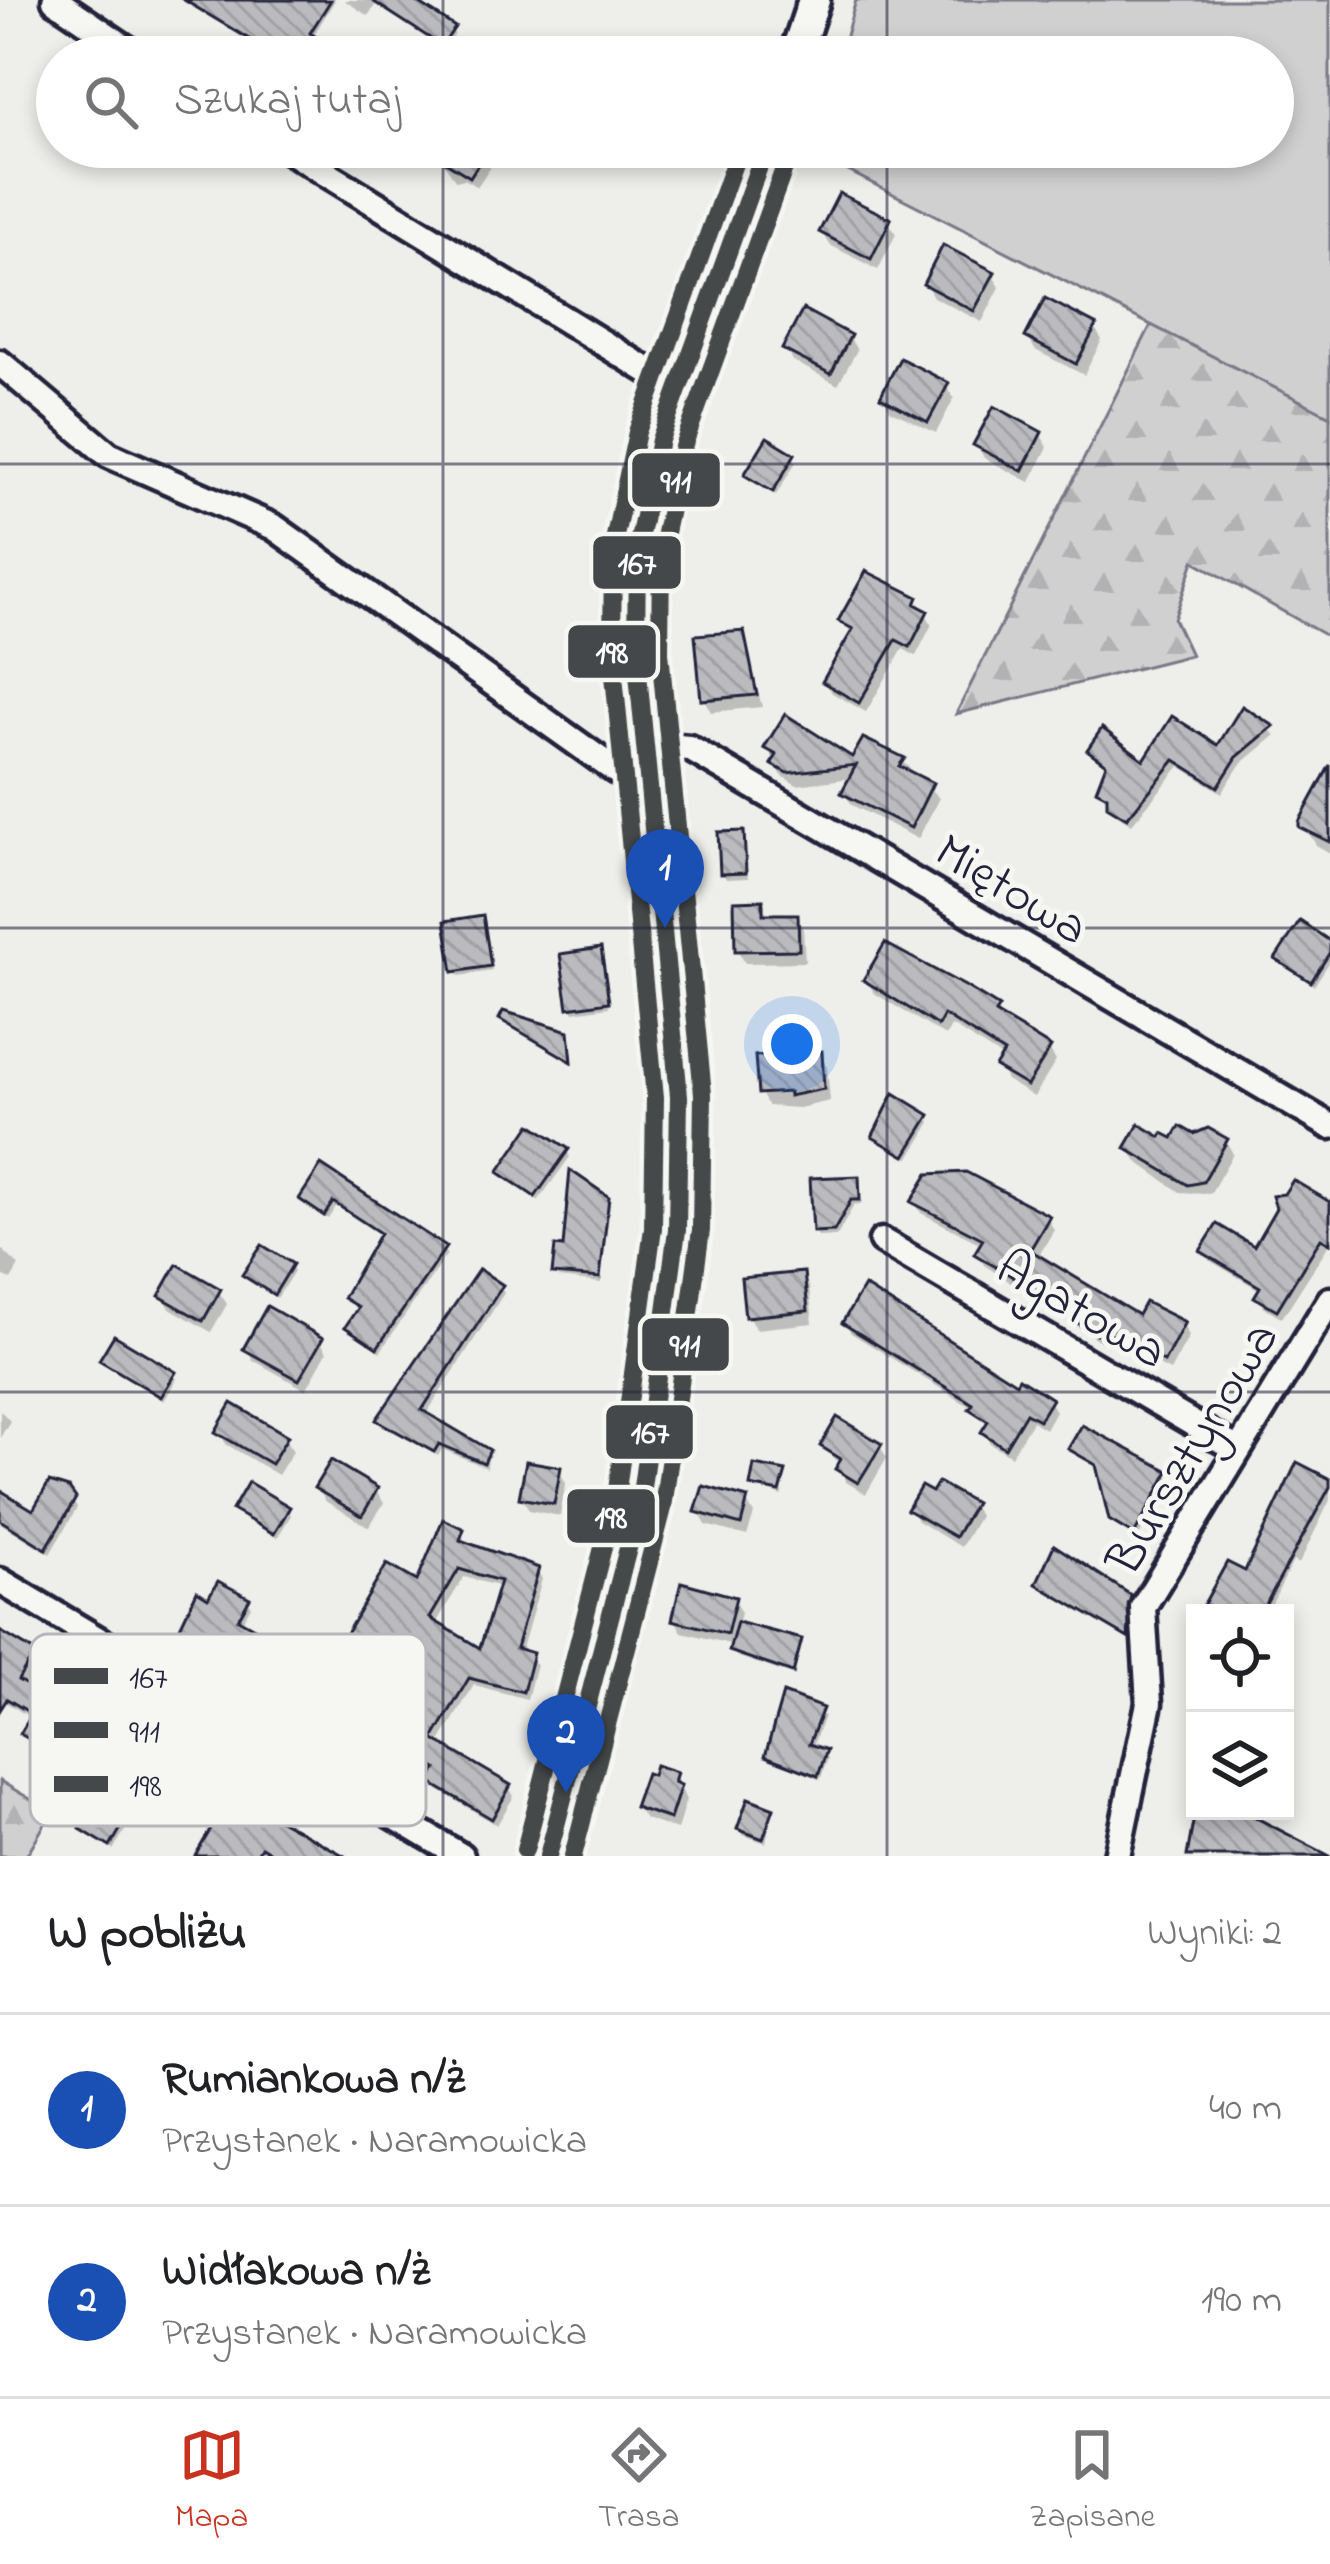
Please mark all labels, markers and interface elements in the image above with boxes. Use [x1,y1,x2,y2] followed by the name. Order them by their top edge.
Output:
[36,36,1294,168] search box
[78,69,144,135] icon: search
[174,69,401,135] text: Szukaj tutaj
[630,451,722,509] line badge: 911
[660,460,692,508] text: 911
[591,534,683,591] line badge: 167
[618,542,657,590] text: 167
[566,623,658,680] line badge: 198
[596,631,629,679] text: 198
[919,816,1101,967] street label: Miętowa
[626,829,704,928] pin: 1
[762,1014,822,1074] your location
[981,1233,1180,1391] street label: Agatowa
[1088,1309,1300,1593] street label: Bursztynowa
[640,1316,731,1373] line badge: 911
[669,1324,701,1372] text: 911
[604,1403,695,1461] line badge: 167
[631,1411,670,1459] text: 167
[565,1487,657,1545] line badge: 198
[595,1496,628,1544] text: 198
[1186,1604,1294,1820] map controls
[1186,1604,1294,1712] button: locate
[30,1634,426,1826] legend
[129,1656,168,1704] text: 167
[527,1694,605,1793] pin: 2
[129,1710,160,1758] text: 911
[1186,1712,1294,1820] button: layers
[129,1764,162,1812] text: 198
[48,1897,247,1972] text: W pobliżu
[1147,1906,1282,1963] text: Wyniki: 2
[162,2048,465,2114] text: Rumiankowa n/ż
[81,2081,93,2138] text: 1
[1209,2081,1282,2138] text: 40 m
[162,2114,587,2171] text: Przystanek · Naramowicka
[162,2240,430,2306] text: Widłakowa n/ż
[77,2273,97,2330] text: 2
[1201,2273,1282,2330] text: 190 m
[162,2306,587,2363] text: Przystanek · Naramowicka
[175,2422,248,2542] tab: Mapa
[598,2422,680,2542] tab: Trasa
[1029,2422,1155,2542] tab: Zapisane

